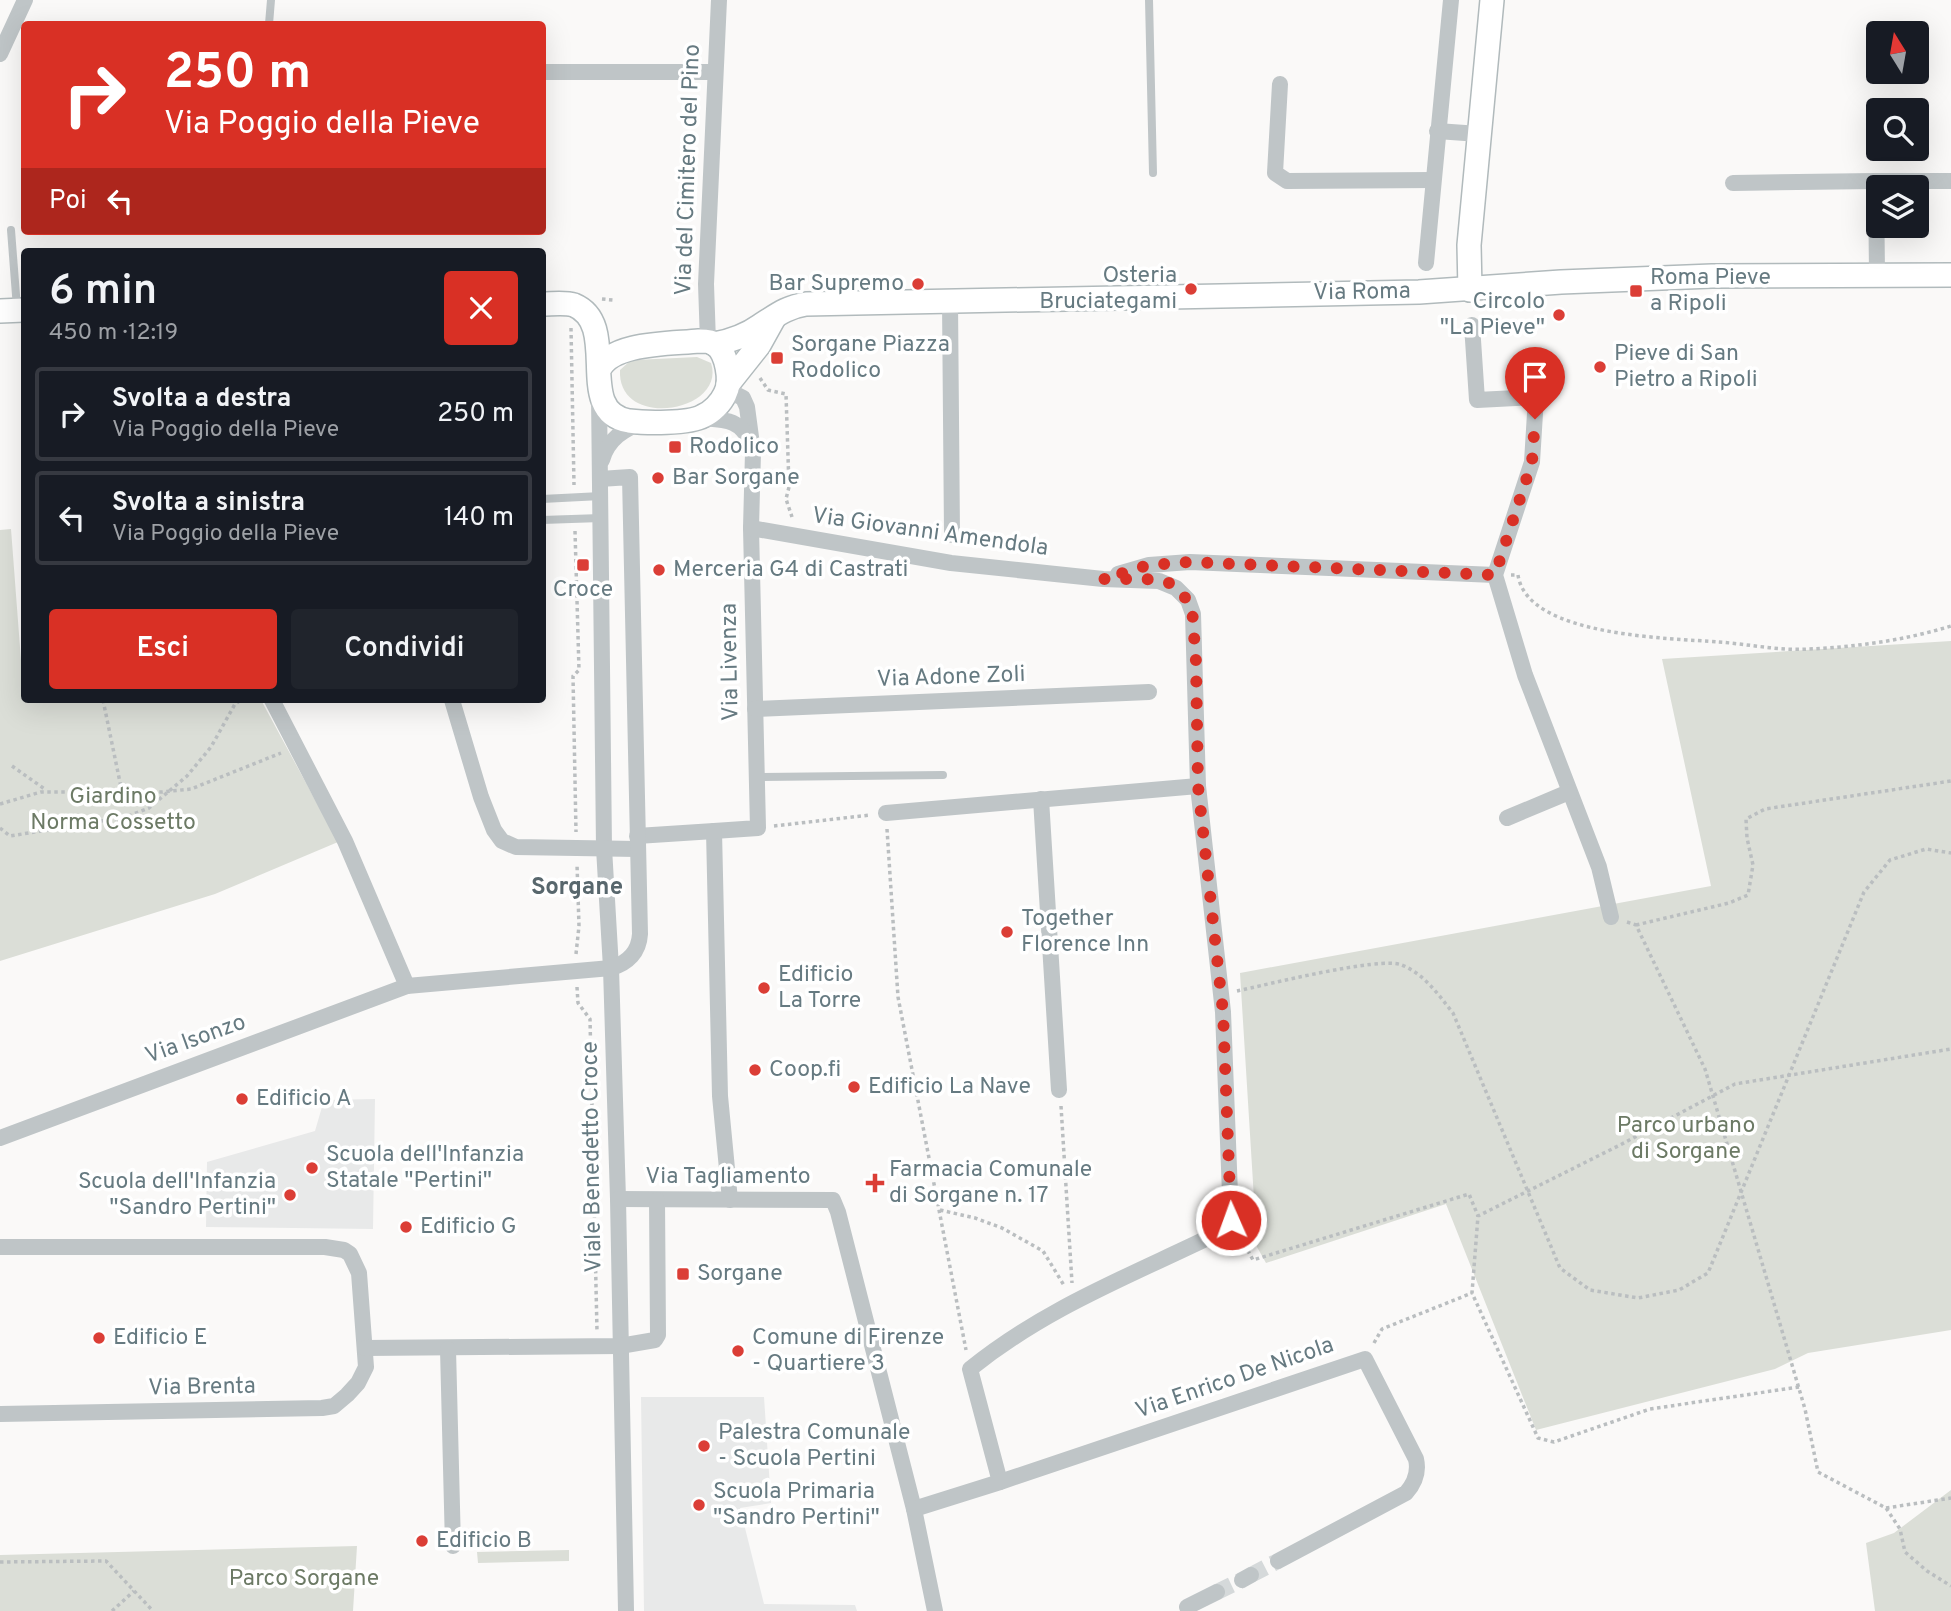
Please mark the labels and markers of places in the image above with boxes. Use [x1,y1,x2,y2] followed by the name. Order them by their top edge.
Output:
[1039,262,1177,317] place label: Osteria Bruciategami
[1650,264,1771,319] place label: Roma Pieve a Ripoli
[769,270,904,299] place label: Bar Supremo
[910,276,926,292] marker: Bar Supremo
[1183,281,1199,297] marker: Osteria Bruciategami
[1628,283,1644,299] marker: Roma Pieve a Ripoli
[1440,288,1545,343] place label: Circolo "La Pieve"
[1551,307,1567,323] marker: Circolo "La Pieve"
[791,331,950,386] place label: Sorgane Piazza Rodolico
[1614,340,1758,395] place label: Pieve di San Pietro a Ripoli
[1505,347,1565,419] pin
[769,350,785,366] marker: Sorgane Piazza Rodolico
[1592,359,1608,375] marker: Pieve di San Pietro a Ripoli
[689,433,779,462] place label: Rodolico
[667,439,683,455] marker: Rodolico
[672,464,800,493] place label: Bar Sorgane
[650,470,666,486] marker: Bar Sorgane
[673,556,908,585] place label: Merceria G4 di Castrati
[575,557,591,573] marker: Croce
[651,562,667,578] marker: Merceria G4 di Castrati
[553,576,613,605] place label: Croce
[1021,905,1149,960] place label: Together Florence Inn
[999,924,1015,940] marker: Together Florence Inn
[778,961,861,1016] place label: Edificio La Torre
[756,980,772,996] marker: Edificio La Torre
[769,1056,841,1085] place label: Coop.fi
[747,1062,763,1078] marker: Coop.fi
[868,1073,1031,1102] place label: Edificio La Nave
[846,1079,862,1095] marker: Edificio La Nave
[256,1085,352,1114] place label: Edificio A
[234,1091,250,1107] marker: Edificio A
[326,1141,524,1196] place label: Scuola dell'Infanzia Statale "Pertini"
[889,1156,1092,1211] place label: Farmacia Comunale di Sorgane n. 17
[304,1160,320,1176] marker: Scuola dell'Infanzia Statale "Pertini"
[78,1168,276,1223] place label: Scuola dell'Infanzia "Sandro Pertini"
[867,1175,883,1191] marker: Farmacia Comunale di Sorgane n. 17
[282,1187,298,1203] marker: Scuola dell'Infanzia "Sandro Pertini"
[420,1213,517,1242] place label: Edificio G
[398,1219,414,1235] marker: Edificio G
[697,1260,783,1289] place label: Sorgane
[675,1266,691,1282] marker: Sorgane
[113,1324,208,1353] place label: Edificio E
[752,1324,944,1379] place label: Comune di Firenze - Quartiere 3
[91,1330,107,1346] marker: Edificio E
[730,1343,746,1359] marker: Comune di Firenze - Quartiere 3
[718,1419,911,1474] place label: Palestra Comunale - Scuola Pertini
[696,1438,712,1454] marker: Palestra Comunale - Scuola Pertini
[713,1478,880,1533] place label: Scuola Primaria "Sandro Pertini"
[691,1497,707,1513] marker: Scuola Primaria "Sandro Pertini"
[436,1527,532,1556] place label: Edificio B
[414,1533,430,1549] marker: Edificio B

